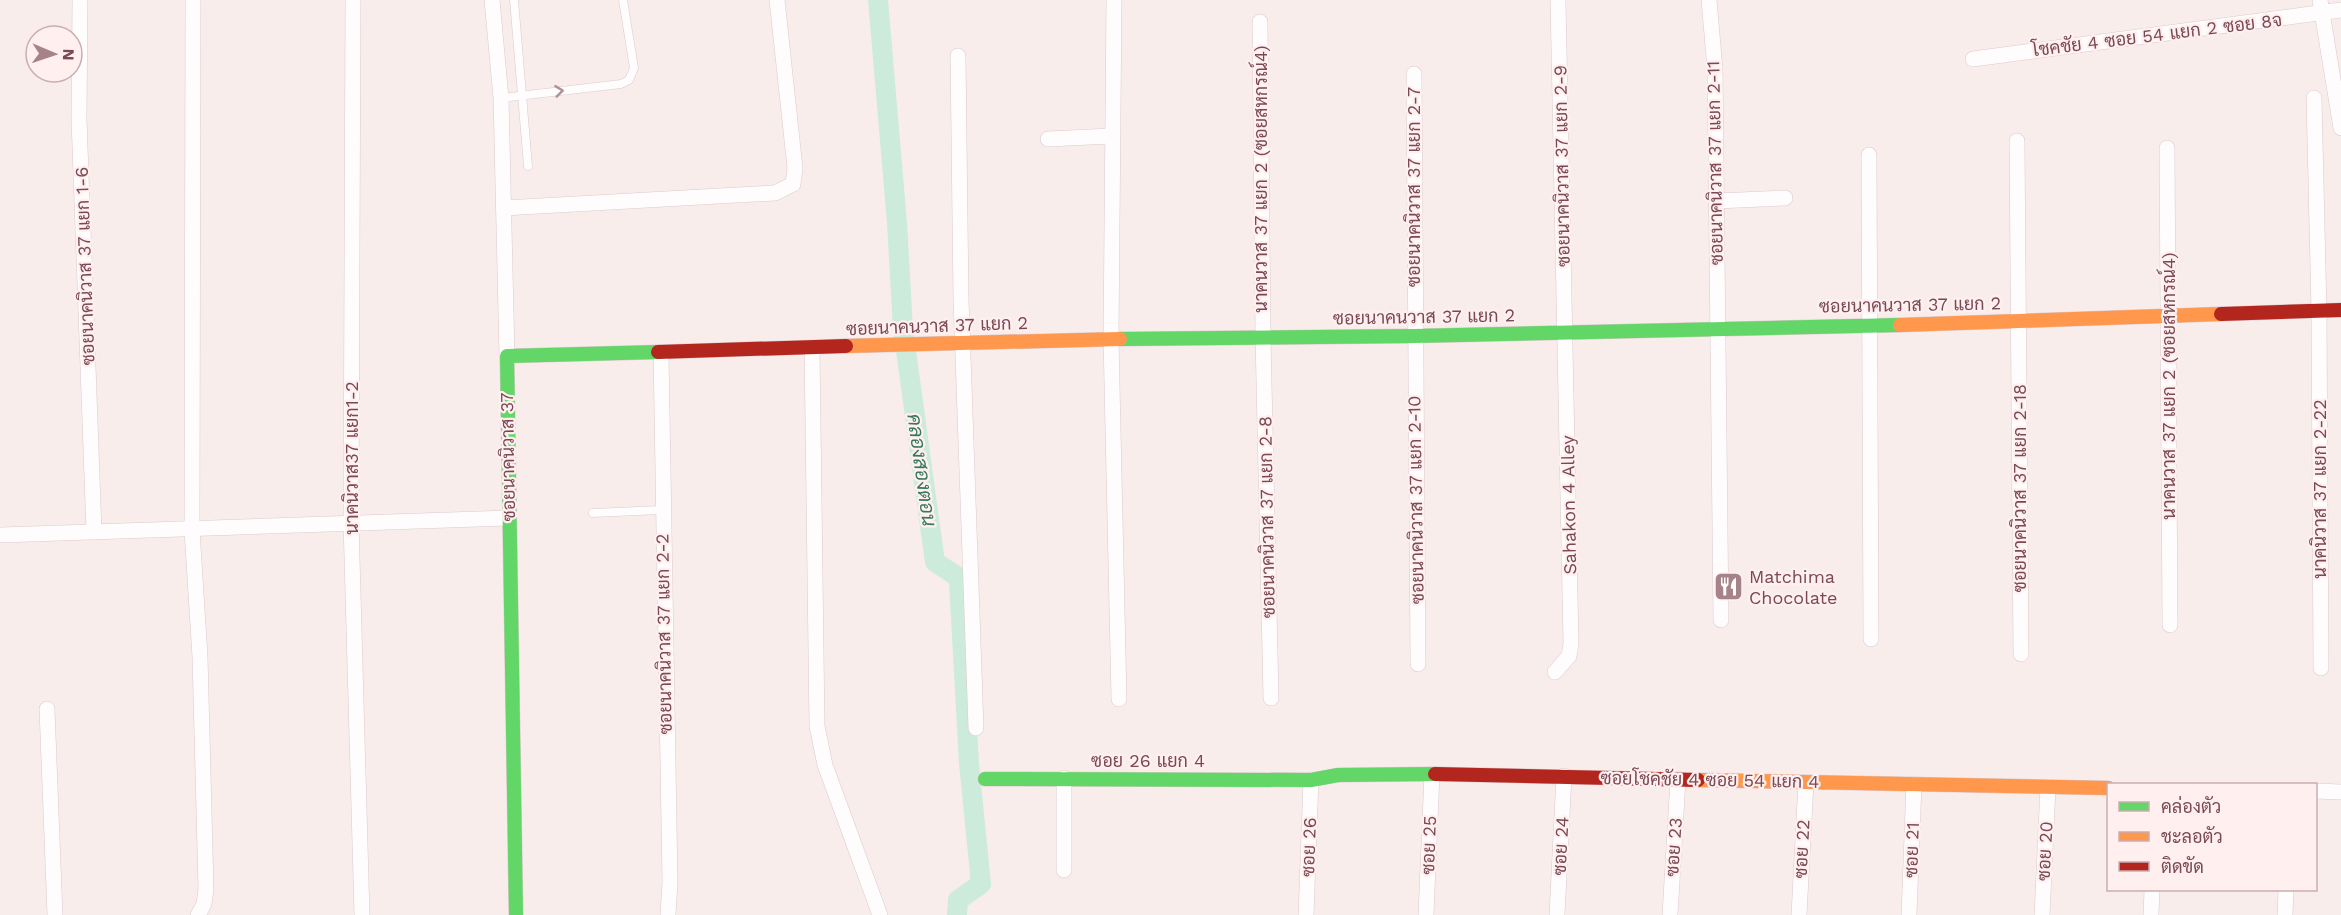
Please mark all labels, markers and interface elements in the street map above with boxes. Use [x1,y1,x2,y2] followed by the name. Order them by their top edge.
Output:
[2029,7,2283,60] street label: โชคชัย 4 ซอย 54 แยก 2 ซอย 8จ
[24,24,84,84] north arrow
[1248,45,1271,313] street label: นาคนวาส 37 แยก 2 (ซอยสหกรณ์4)
[59,48,78,61] text: N
[1702,61,1727,265] street label: ซอยนาคนิวาส 37 แยก 2-11
[1549,65,1574,267] street label: ซอยนาคนิวาส 37 แยก 2-9
[554,85,563,98] one-way arrow
[1403,87,1424,287] street label: ซอยนาคนิวาส 37 แยก 2-7
[71,166,98,366] street label: ซอยนาคนิวาส 37 แยก 1-6
[2156,252,2179,520] street label: นาคนวาส 37 แยก 2 (ซอยสหกรณ์4)
[1819,292,2001,317] street label: ซอยนาคนวาส 37 แยก 2
[1333,304,1515,329] street label: ซอยนาคนวาส 37 แยก 2
[846,312,1028,339] street label: ซอยนาคนวาส 37 แยก 2
[341,381,362,535] street label: นาคนิวาส37 แยก1-2
[2009,384,2030,592] street label: ซอยนาคนิวาส 37 แยก 2-18
[496,392,519,522] street label: ซอยนาคนิวาส 37
[1403,396,1428,604] street label: ซอยนาคนิวาส 37 แยก 2-10
[2309,399,2330,579] street label: นาคนิวาส 37 แยก 2-22
[902,412,942,528] water label: คลองสองตอน
[1254,416,1279,618] street label: ซอยนาคนิวาส 37 แยก 2-8
[1557,434,1580,575] street label: Sahakon 4 Alley
[651,533,676,735] street label: ซอยนาคนิวาส 37 แยก 2-2
[1749,566,1837,608] place label: Matchima Chocolate
[1712,571,1744,603] restaurant icon: Matchima Chocolate
[1091,750,1205,771] street label: ซอย 26 แยก 4
[1600,765,1820,792] street label: ซอยโชคชัย 4 ซอย 54 แยก 4
[2107,783,2317,891] legend
[2161,795,2221,817] text: คล่องตัว
[1417,815,1440,875] street label: ซอย 25
[1548,816,1573,876] street label: ซอย 24
[1297,817,1320,877] street label: ซอย 26
[1661,817,1686,877] street label: ซอย 23
[1789,819,1814,879] street label: ซอย 22
[2032,821,2057,881] street label: ซอย 20
[1900,822,1923,878] street label: ซอย 21
[2161,826,2223,847] text: ชะลอตัว
[2161,856,2204,877] text: ติดขัด

